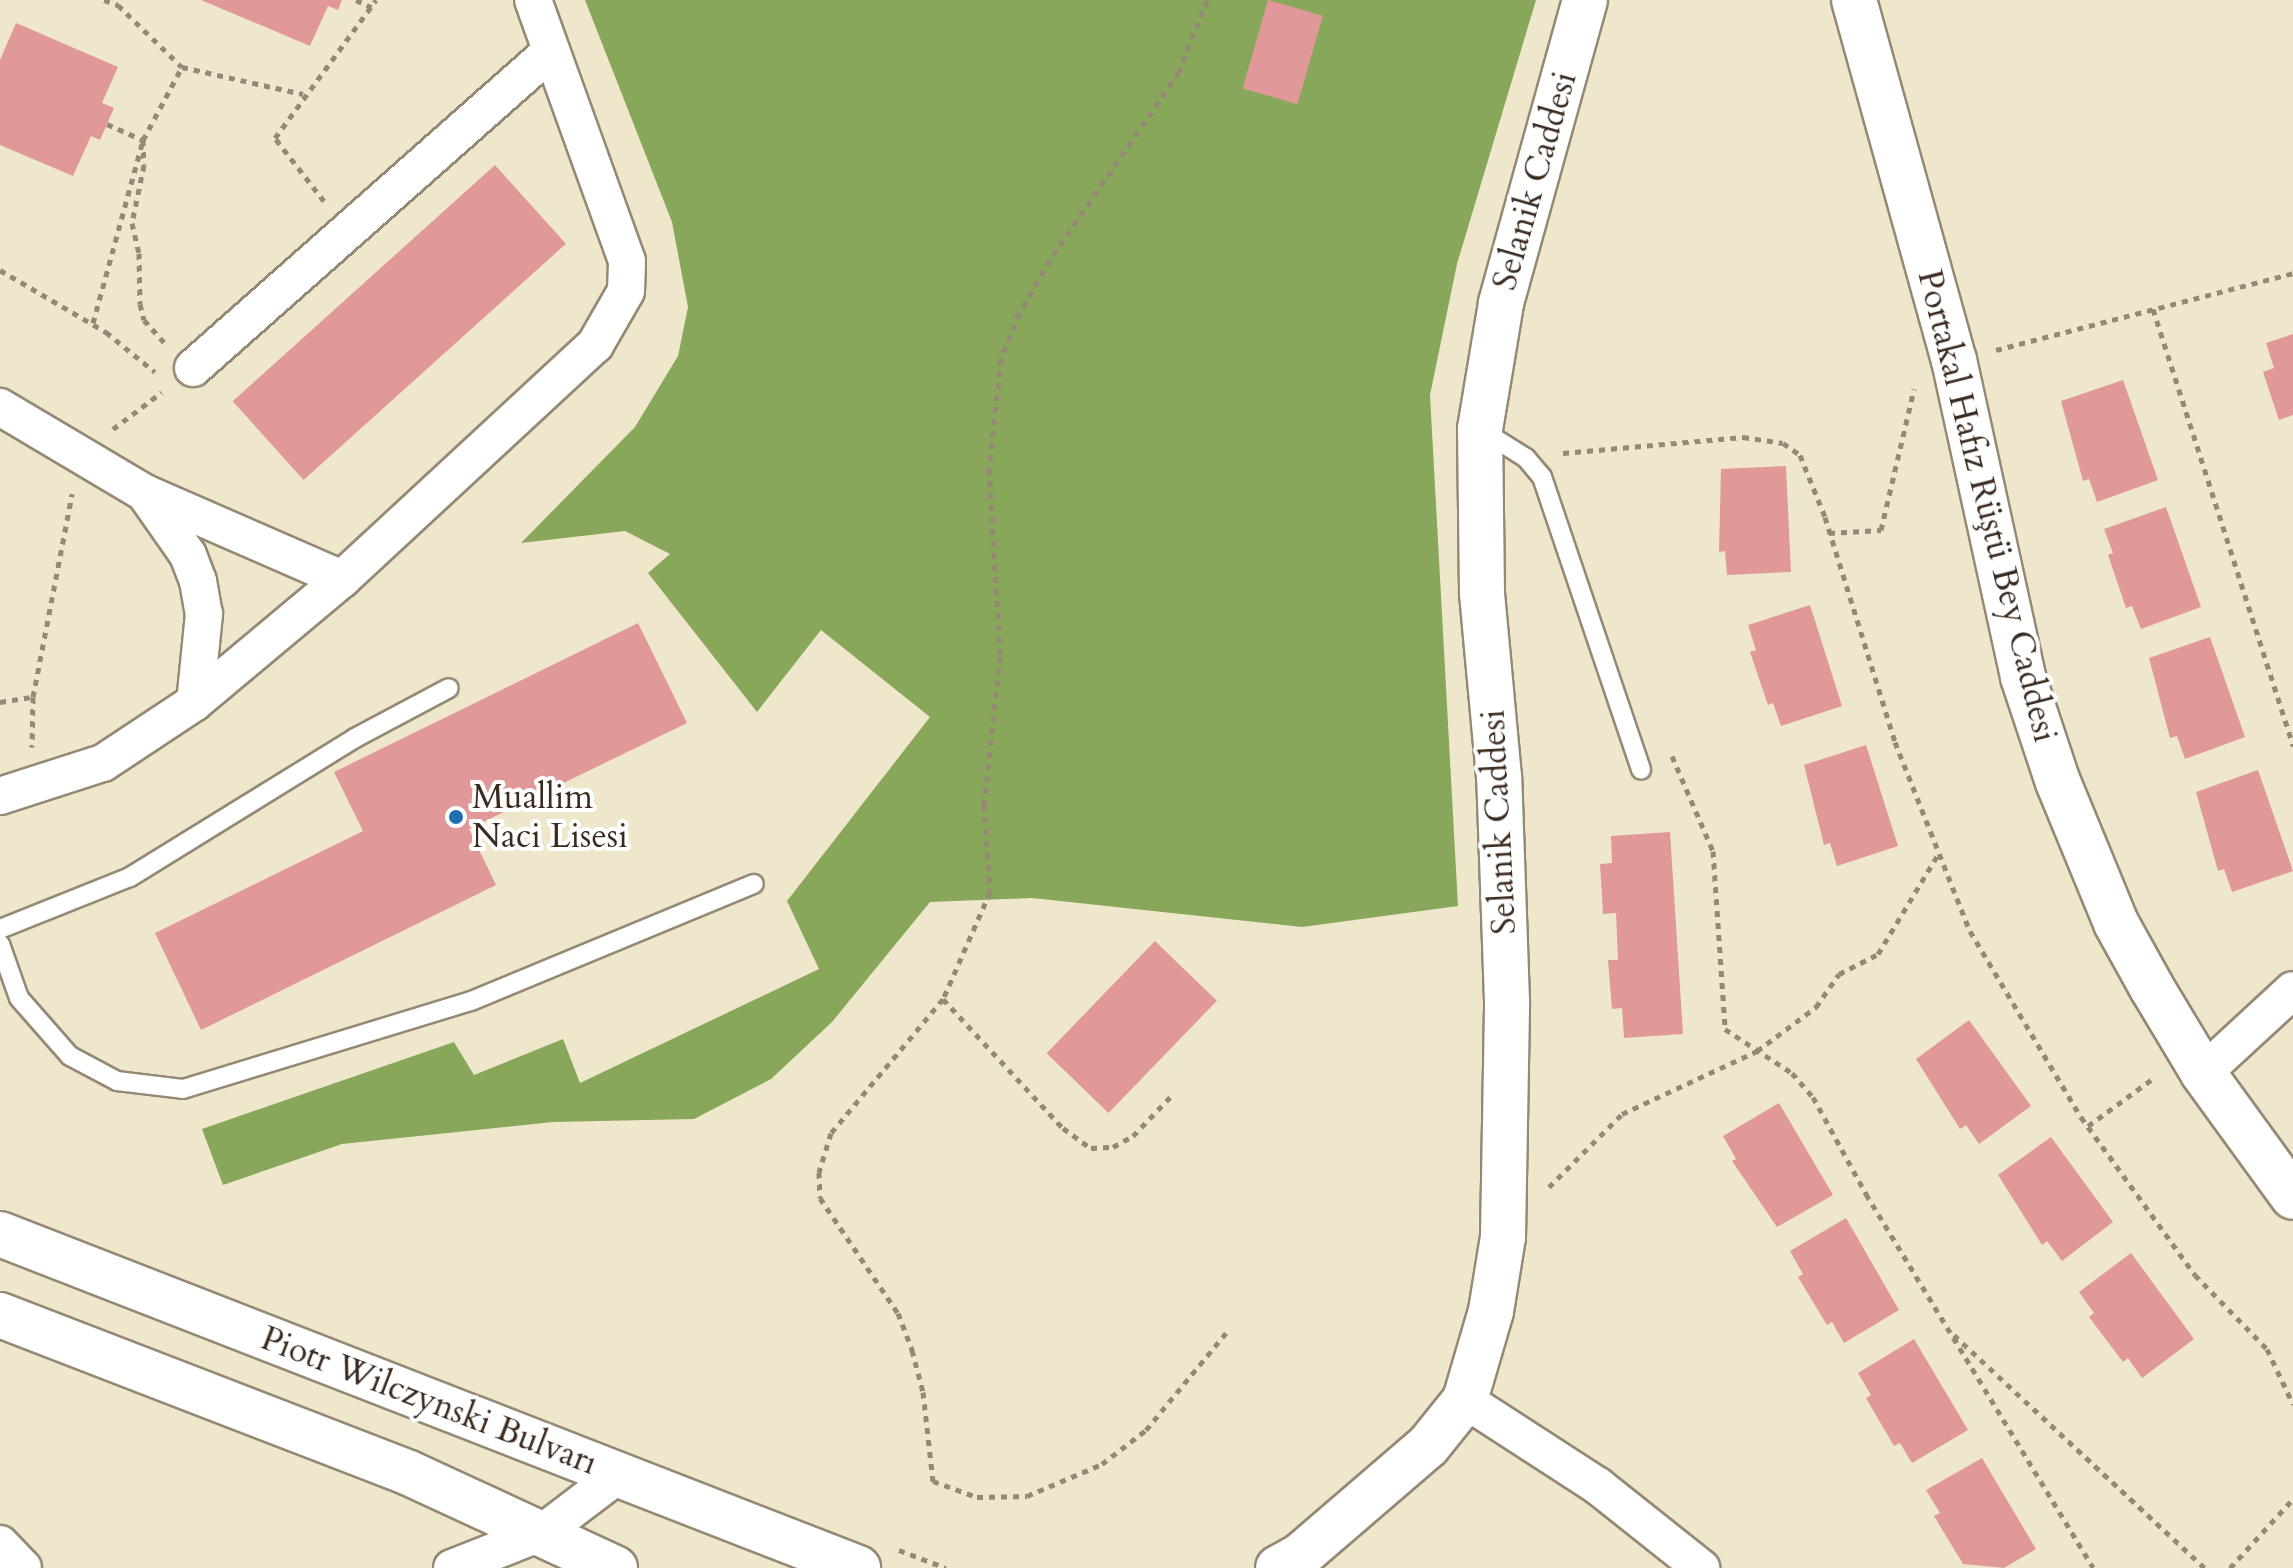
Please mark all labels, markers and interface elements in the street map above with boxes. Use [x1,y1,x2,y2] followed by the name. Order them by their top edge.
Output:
[1484,67,1586,295] street label: Selanik Caddesi
[1909,266,2065,746] street label: Portakal Hafız Rüştü Bey Caddesi
[1473,708,1525,936] street label: Selanik Caddesi
[472,777,628,856] place label: Muallim Naci Lisesi
[447,808,465,826] marker: Muallim Naci Lisesi
[255,1318,603,1484] street label: Piotr Wilczynski Bulvarı

